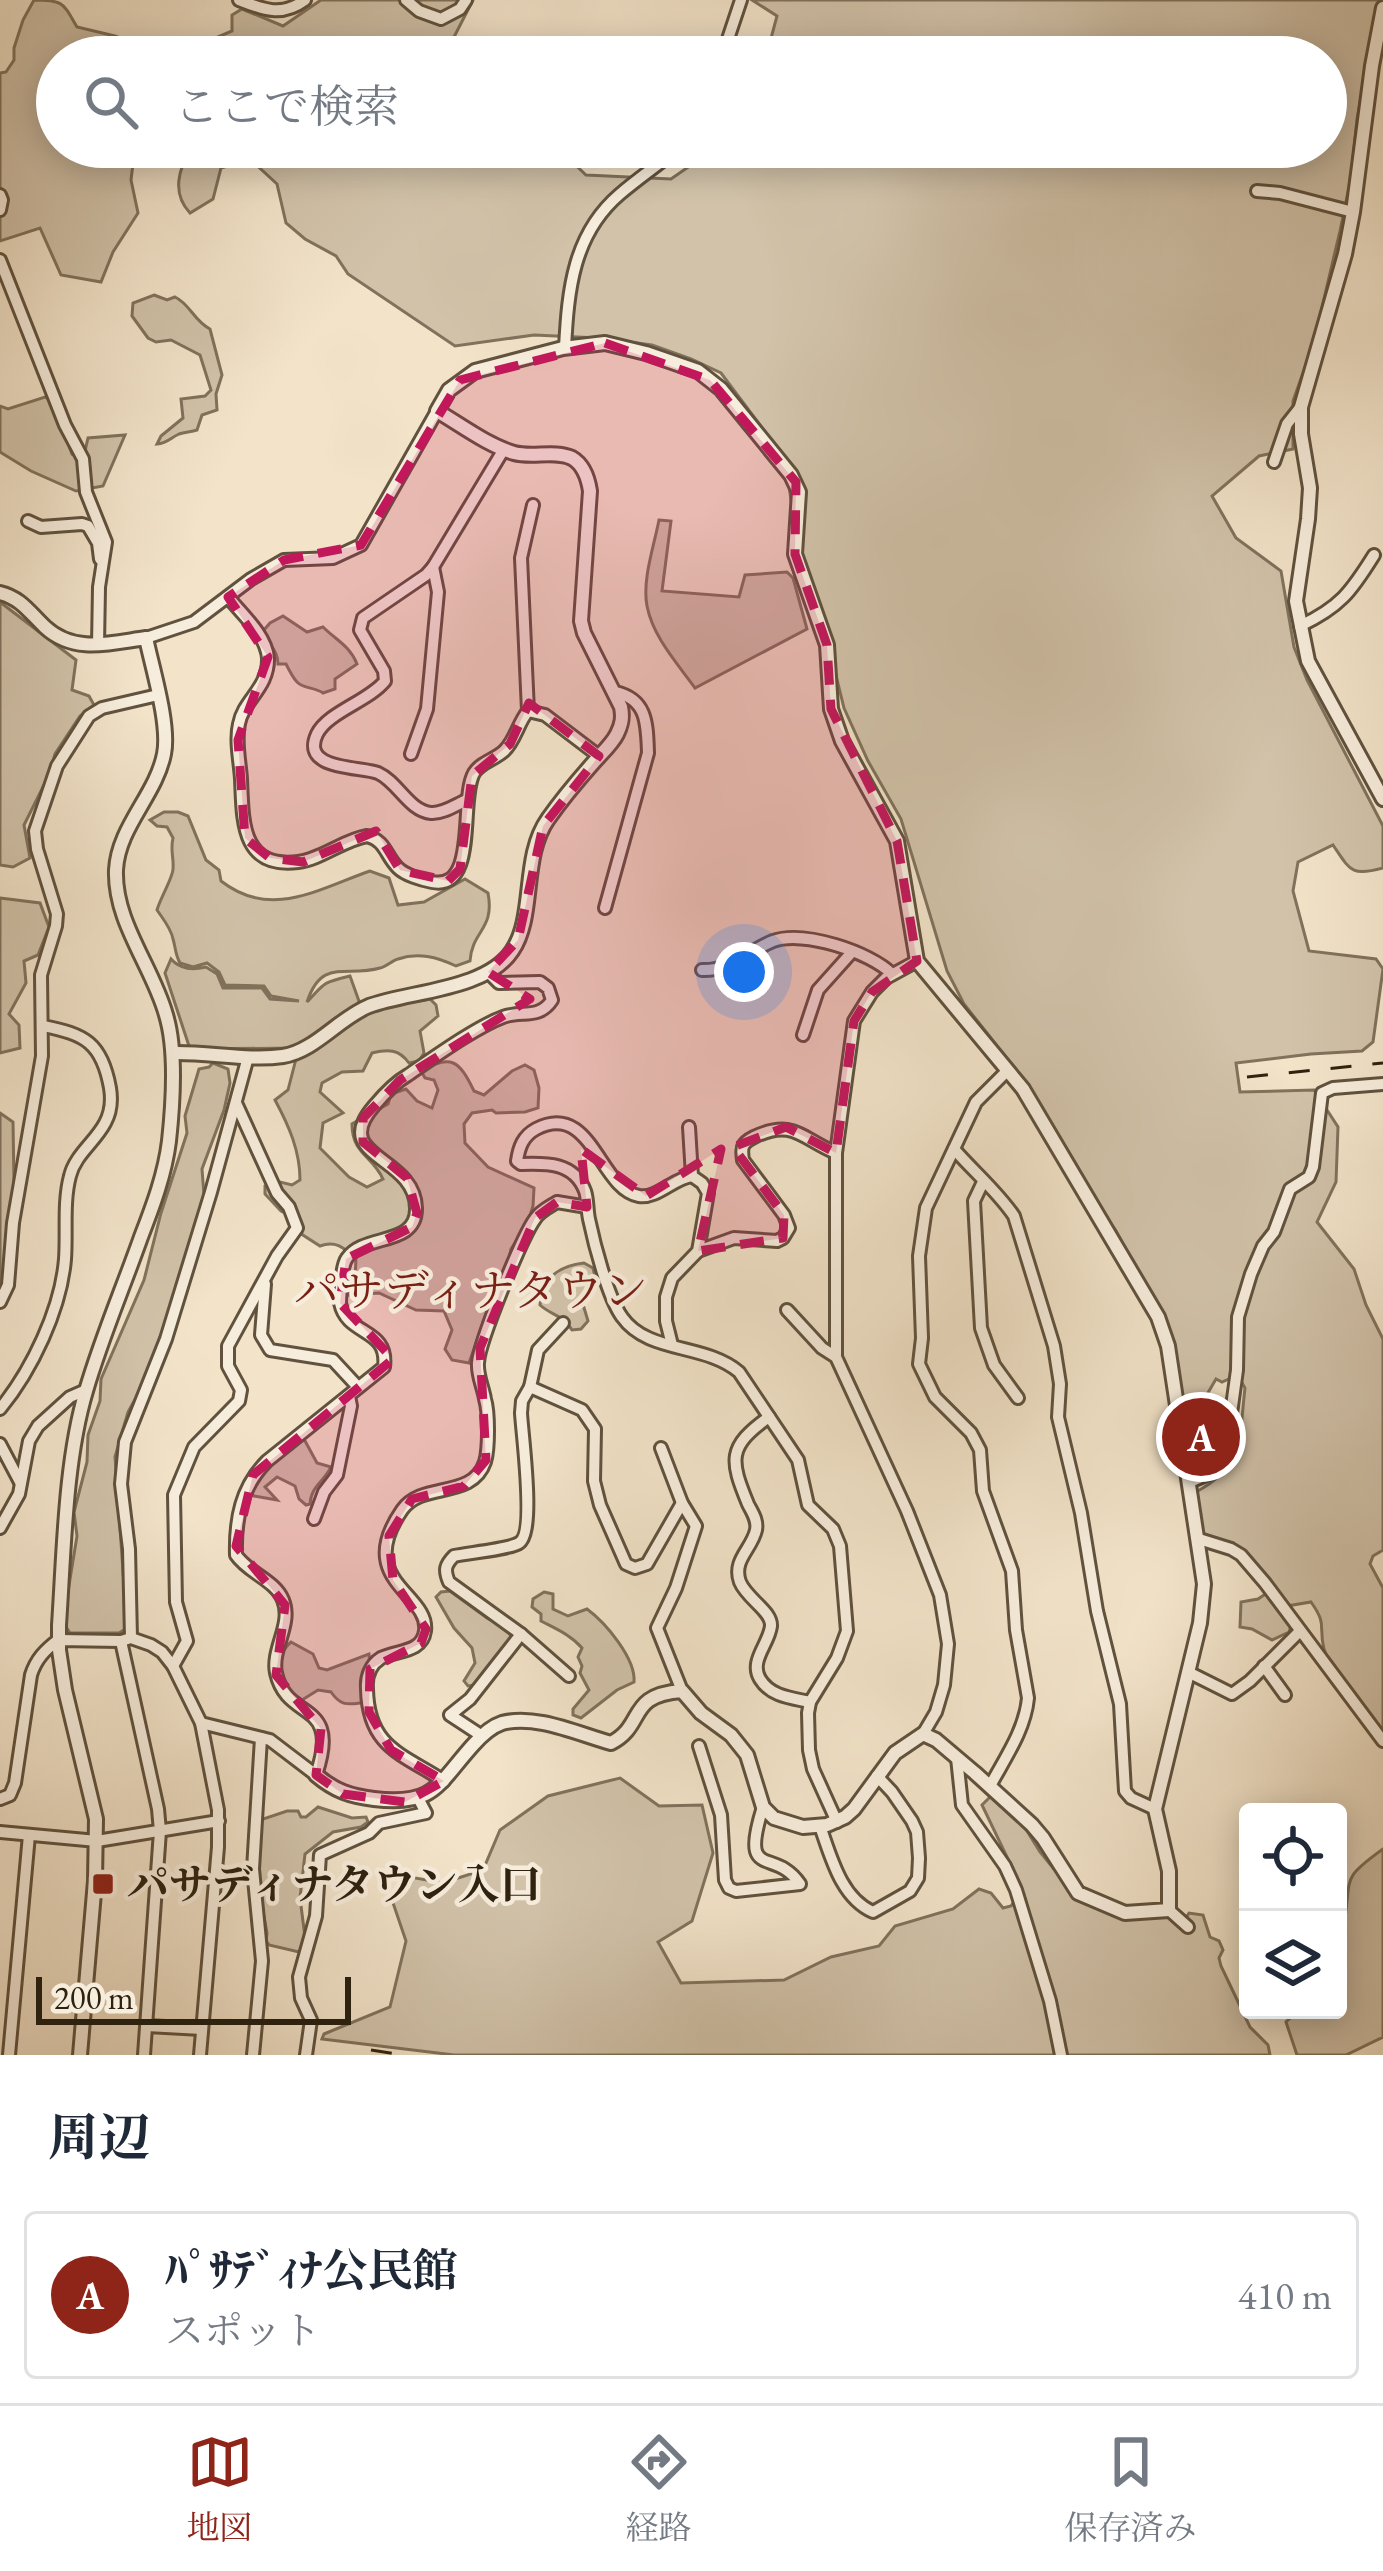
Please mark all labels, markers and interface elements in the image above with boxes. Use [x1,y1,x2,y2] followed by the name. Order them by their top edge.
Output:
[36,36,1347,168] search box
[78,69,144,135] icon: search
[174,77,399,135] text: ここで検索
[714,942,774,1002] your location
[294,1261,648,1319] district label: パサディナタウン
[1162,1392,1240,1482] pin: A
[1239,1803,1347,2019] map controls
[1239,1803,1347,1911] button: locate
[127,1857,542,1912] place label: パサディナタウン入口
[90,1871,116,1897] marker: パサディナタウン入口
[1239,1911,1347,2019] button: layers
[36,1971,351,2024] scale bar
[54,1976,134,2019] text: 200 m
[48,2104,150,2170] text: 周辺
[165,2241,458,2299] text: ﾊﾟｻﾃﾞｨﾅ公民館
[76,2270,104,2321] text: A
[1238,2270,1332,2321] text: 410 m
[165,2305,321,2356] text: スポット
[187,2429,253,2549] tab: 地図
[626,2429,692,2549] tab: 経路
[1065,2429,1197,2549] tab: 保存済み

